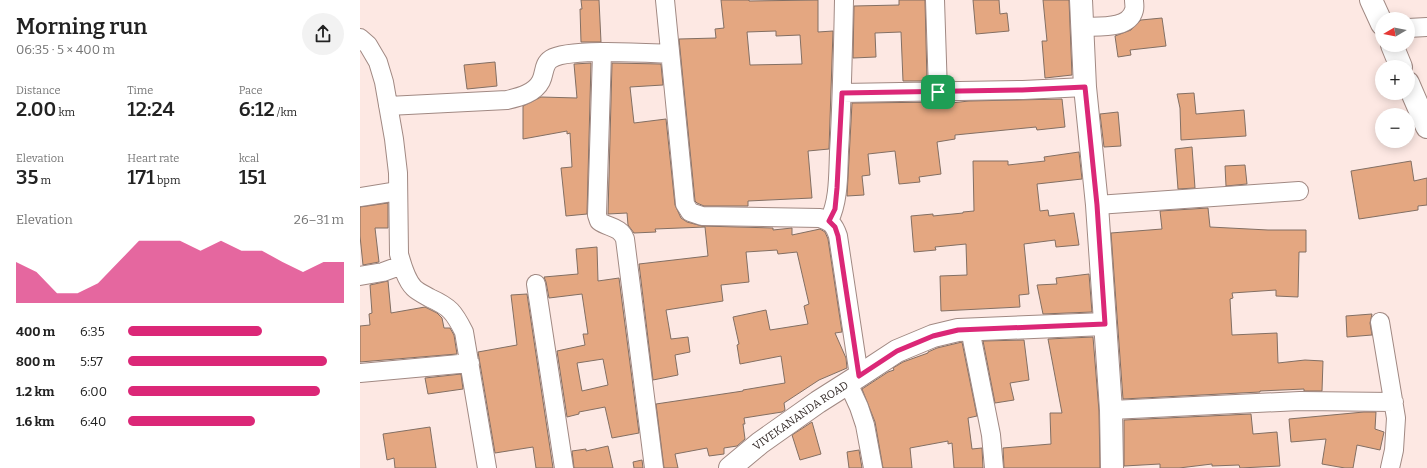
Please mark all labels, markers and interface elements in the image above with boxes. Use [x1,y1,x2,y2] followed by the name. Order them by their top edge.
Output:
[1375,12,1415,52] north arrow
[1375,12,1415,148] map controls
[16,13,147,40] text: Morning run
[302,13,344,55] button: share
[16,42,115,57] text: 06:35 · 5 × 400 m
[1375,60,1415,100] button: +
[921,75,955,109] pin
[927,81,949,103] icon: arrive
[16,84,61,97] text: Distance
[127,84,153,97] text: Time
[239,84,262,97] text: Pace
[16,97,56,121] text: 2.00
[127,97,175,121] text: 12:24
[239,97,275,121] text: 6:12
[56,106,75,119] text: km
[275,106,297,119] text: /km
[1375,108,1415,148] button: −
[16,152,64,165] text: Elevation
[127,152,179,165] text: Heart rate
[239,152,259,165] text: kcal
[16,165,38,189] text: 35
[127,165,155,189] text: 171
[239,165,266,189] text: 151
[38,174,51,187] text: m
[155,174,180,187] text: bpm
[16,212,73,227] text: Elevation
[294,212,344,227] text: 26–31 m
[16,324,55,339] text: 400 m
[80,324,105,339] text: 6:35
[16,354,55,369] text: 800 m
[80,354,103,369] text: 5:57
[750,378,851,453] street label: VIVEKANANDA ROAD
[16,384,54,399] text: 1.2 km
[80,384,107,399] text: 6:00
[16,414,54,429] text: 1.6 km
[80,414,106,429] text: 6:40

